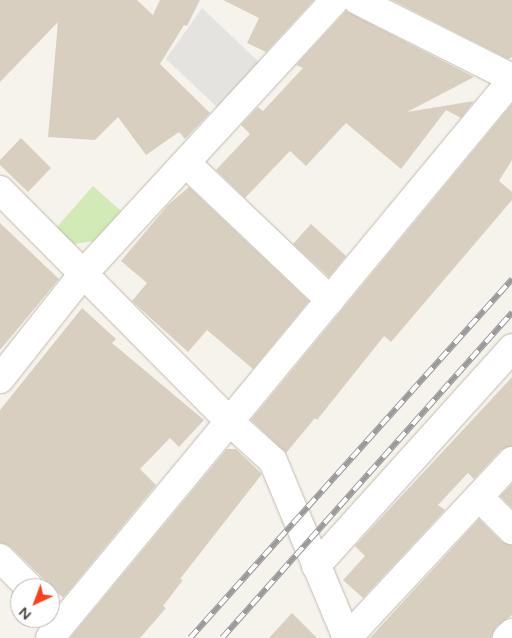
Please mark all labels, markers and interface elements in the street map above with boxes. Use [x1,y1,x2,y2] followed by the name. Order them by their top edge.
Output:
[10,578,60,628] north arrow
[15,604,35,624] text: N

